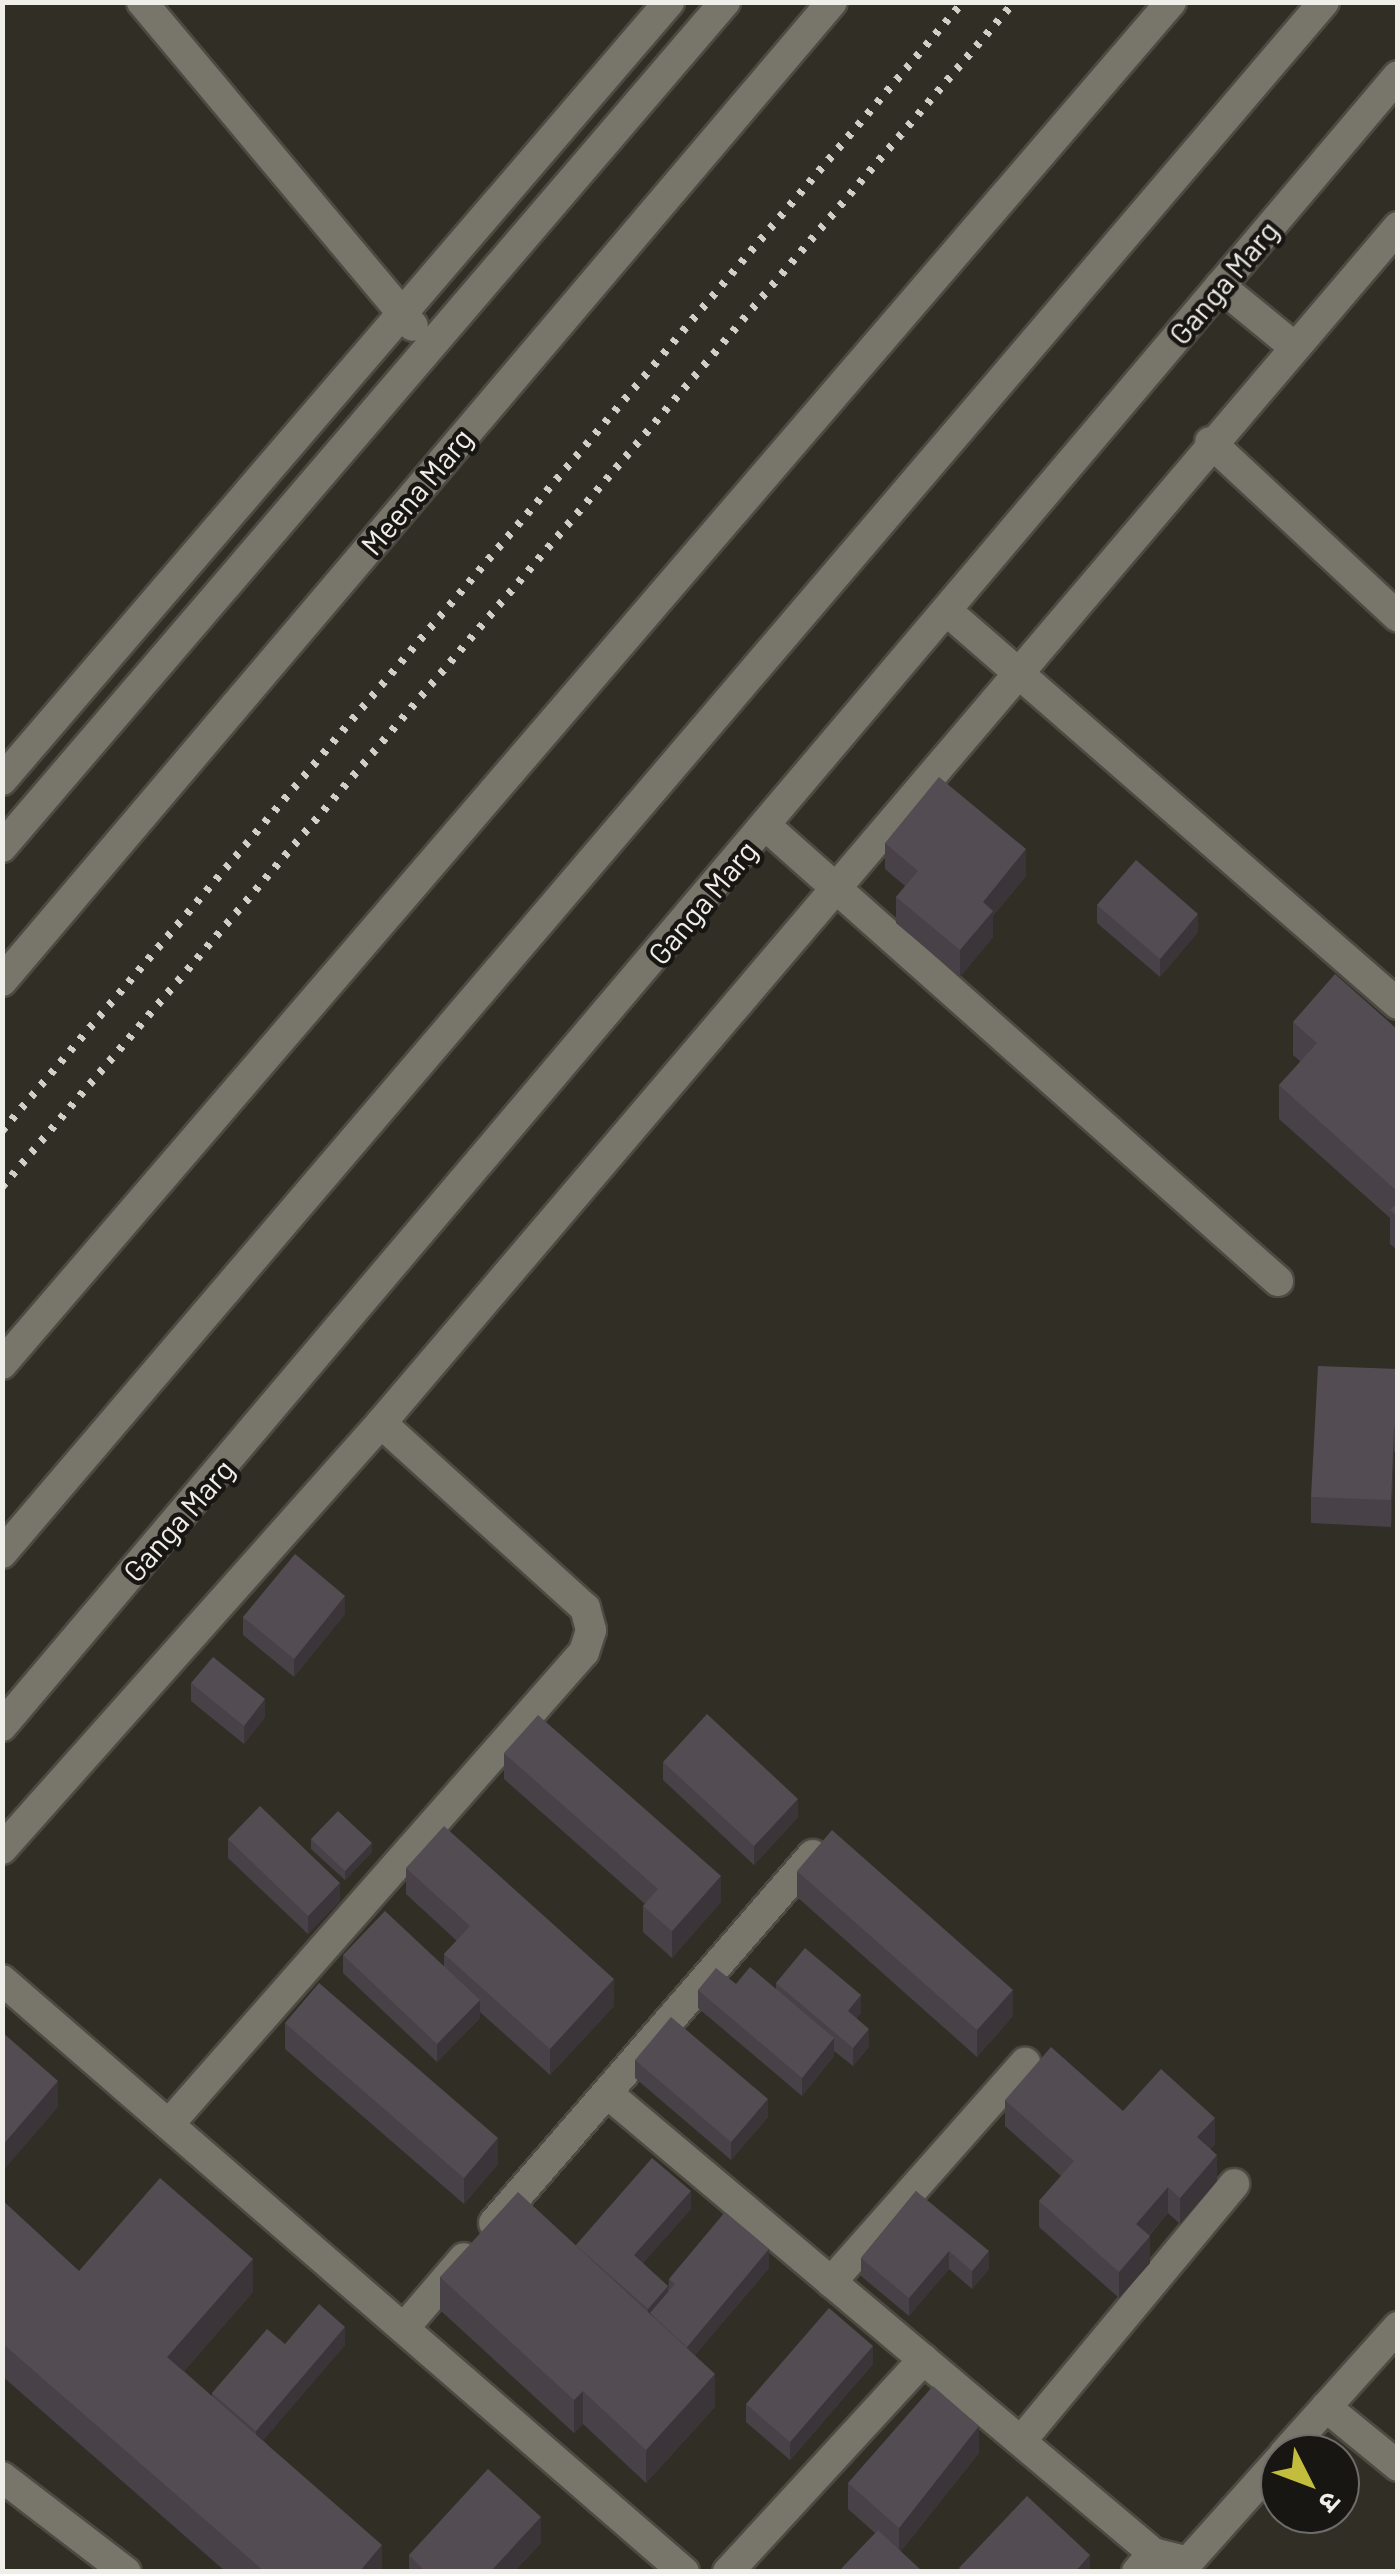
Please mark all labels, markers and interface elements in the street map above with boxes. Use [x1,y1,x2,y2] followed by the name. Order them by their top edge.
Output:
[1161,213,1285,351] street label: Ganga Marg
[353,420,479,562] street label: Meena Marg
[640,833,764,971] street label: Ganga Marg
[115,1451,241,1589] street label: Ganga Marg
[1260,2434,1360,2534] north arrow
[1313,2485,1349,2520] text: उ

